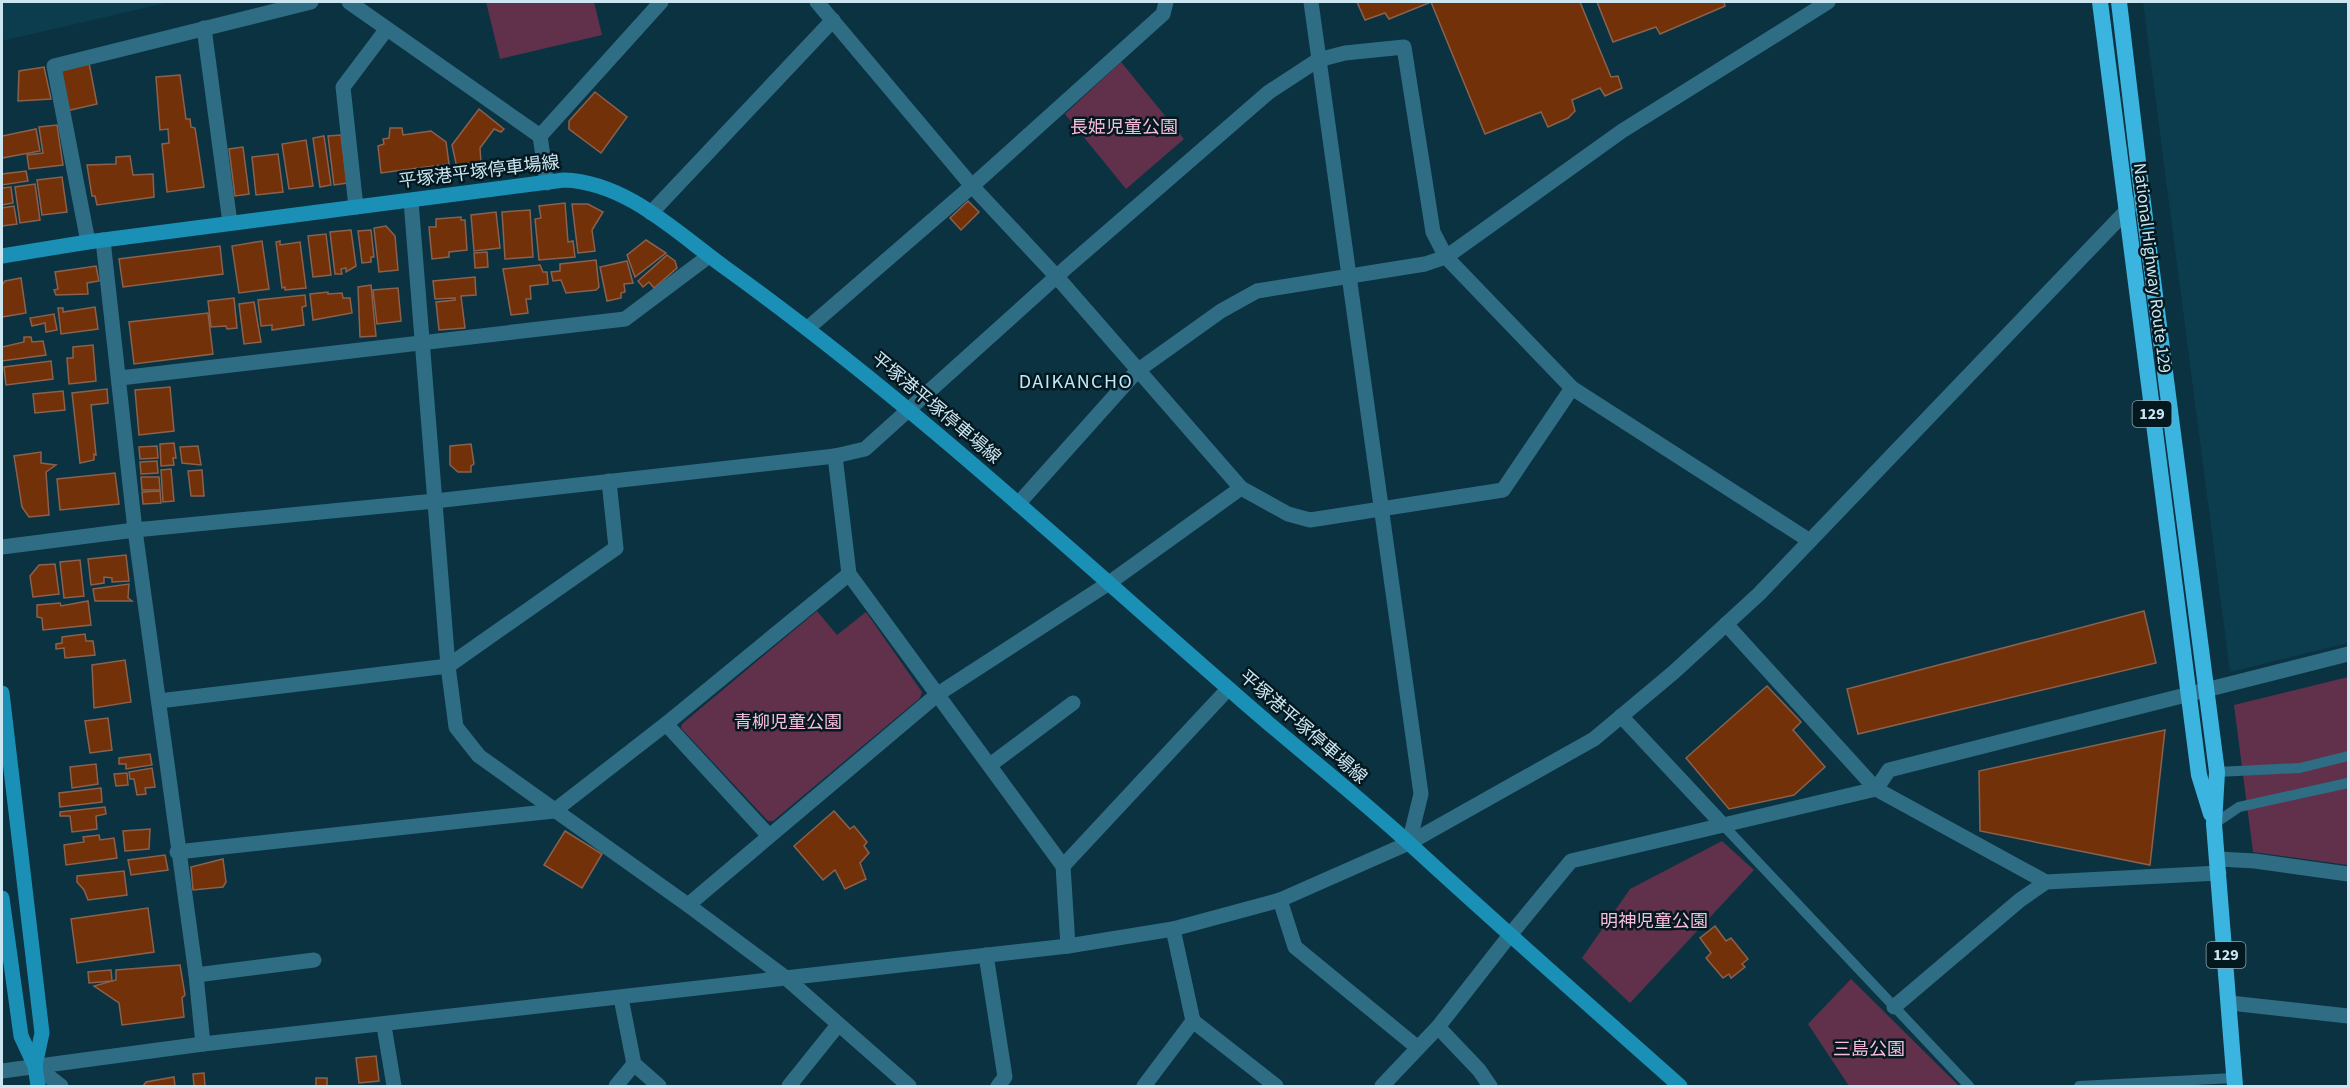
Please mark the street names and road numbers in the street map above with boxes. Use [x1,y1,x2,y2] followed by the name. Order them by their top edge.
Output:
[397,150,561,194] street label: 平塚港平塚停車場線
[2127,161,2177,375] street label: National Highway Route 129
[866,346,1006,470] street label: 平塚港平塚停車場線
[2132,401,2172,427] road number: 129
[1234,664,1372,790] street label: 平塚港平塚停車場線
[2206,942,2246,968] road number: 129

